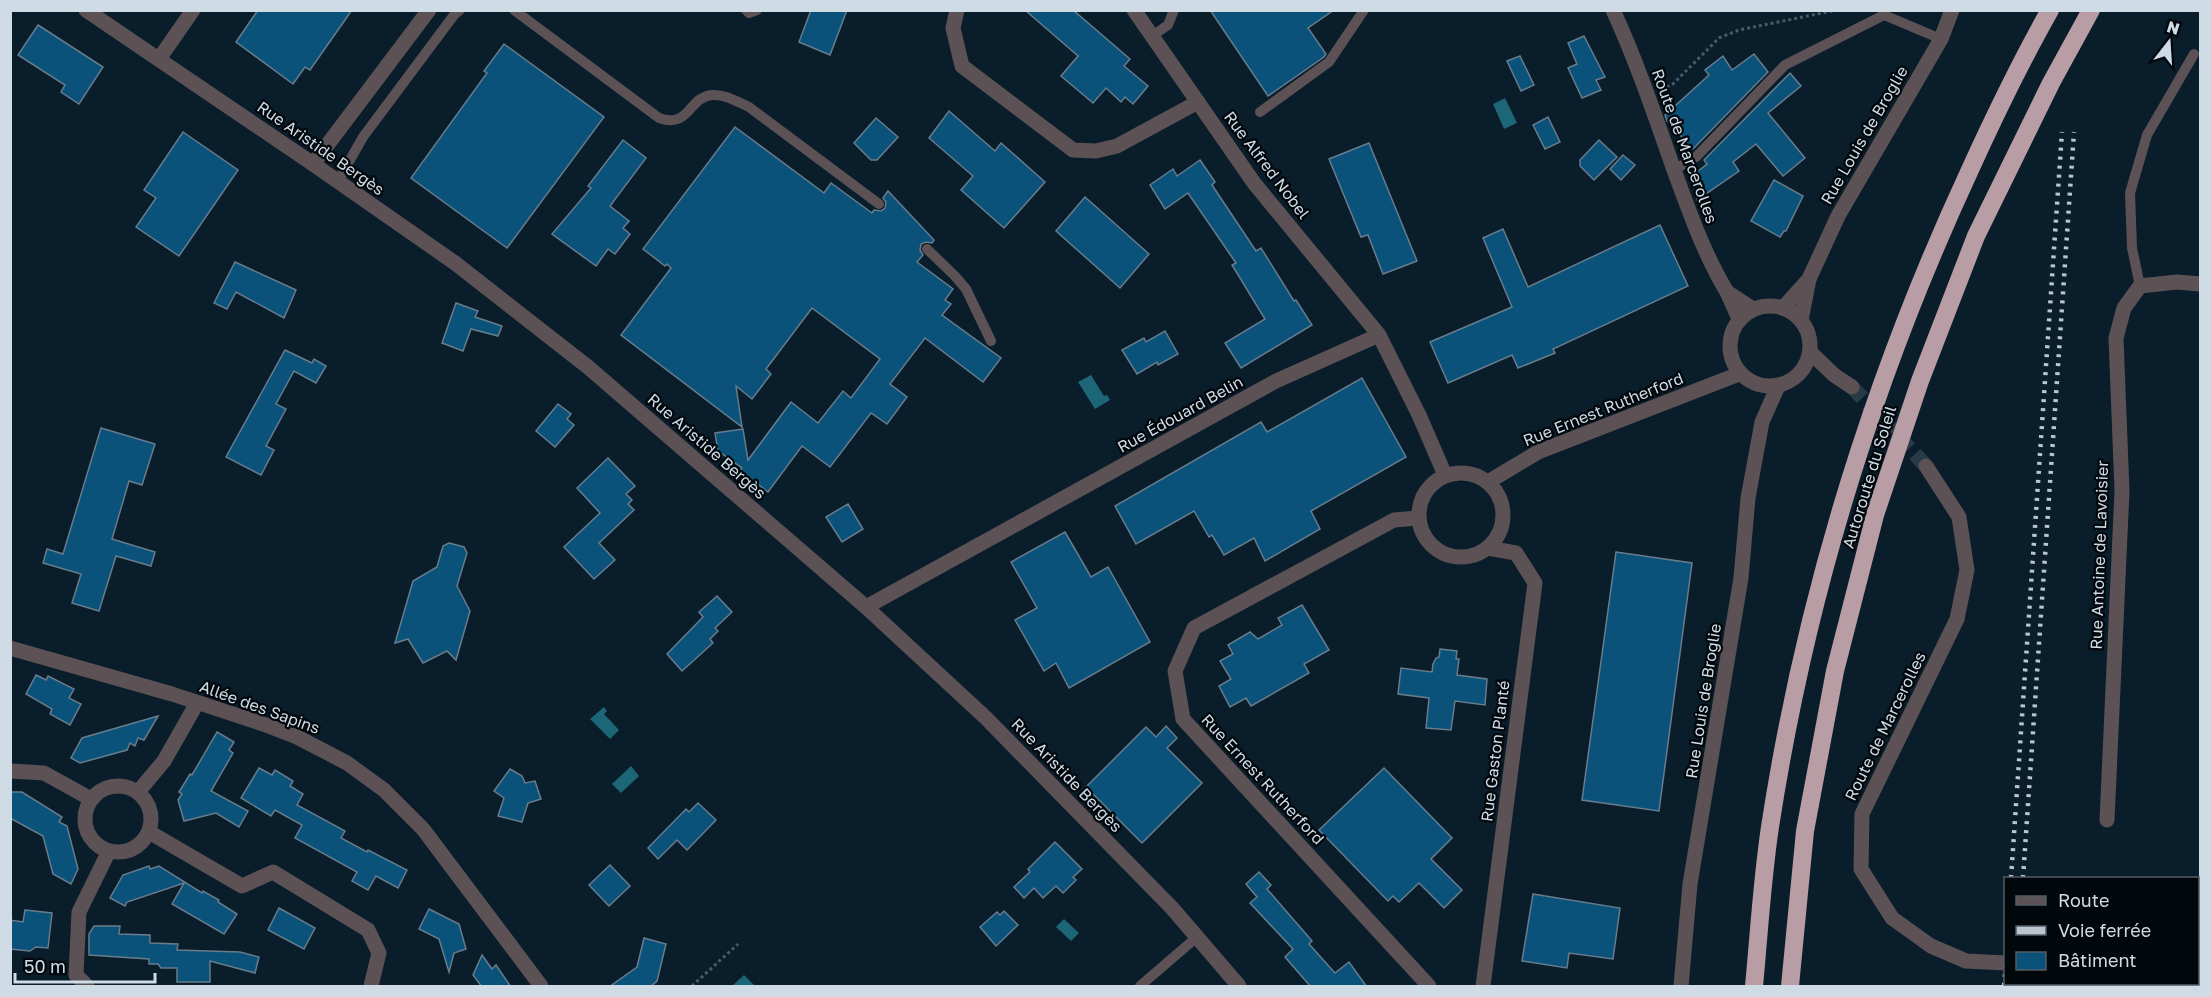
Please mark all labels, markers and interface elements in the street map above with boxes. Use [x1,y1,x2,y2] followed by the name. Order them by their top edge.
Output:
[2139,12,2199,72] north arrow
[2165,16,2182,39] text: N
[1816,62,1912,208] street label: Rue Louis de Broglie
[1648,66,1722,226] street label: Route de Marcerolles
[254,97,388,199] street label: Rue Aristide Bergès
[1220,107,1314,223] street label: Rue Alfred Nobel
[1520,368,1686,450] street label: Rue Ernest Rutherford
[1114,371,1246,457] street label: Rue Édouard Belin
[644,389,770,503] street label: Rue Aristide Bergès
[1838,403,1900,551] street label: Autoroute du Soleil
[2086,460,2112,650] street label: Rue Antoine de Lavoisier
[1681,622,1725,780] street label: Rue Louis de Broglie
[1840,648,1930,804] street label: Route de Marcerolles
[197,676,323,738] street label: Allée des Sapins
[1476,679,1514,823] street label: Rue Gaston Planté
[1197,710,1329,848] street label: Rue Ernest Rutherford
[1007,714,1127,836] street label: Rue Aristide Bergès
[2004,877,2199,985] legend
[2058,889,2109,911] text: Route
[2058,919,2151,941] text: Voie ferrée
[15,946,154,984] scale bar
[2058,949,2137,971] text: Bâtiment
[24,955,66,977] text: 50 m

